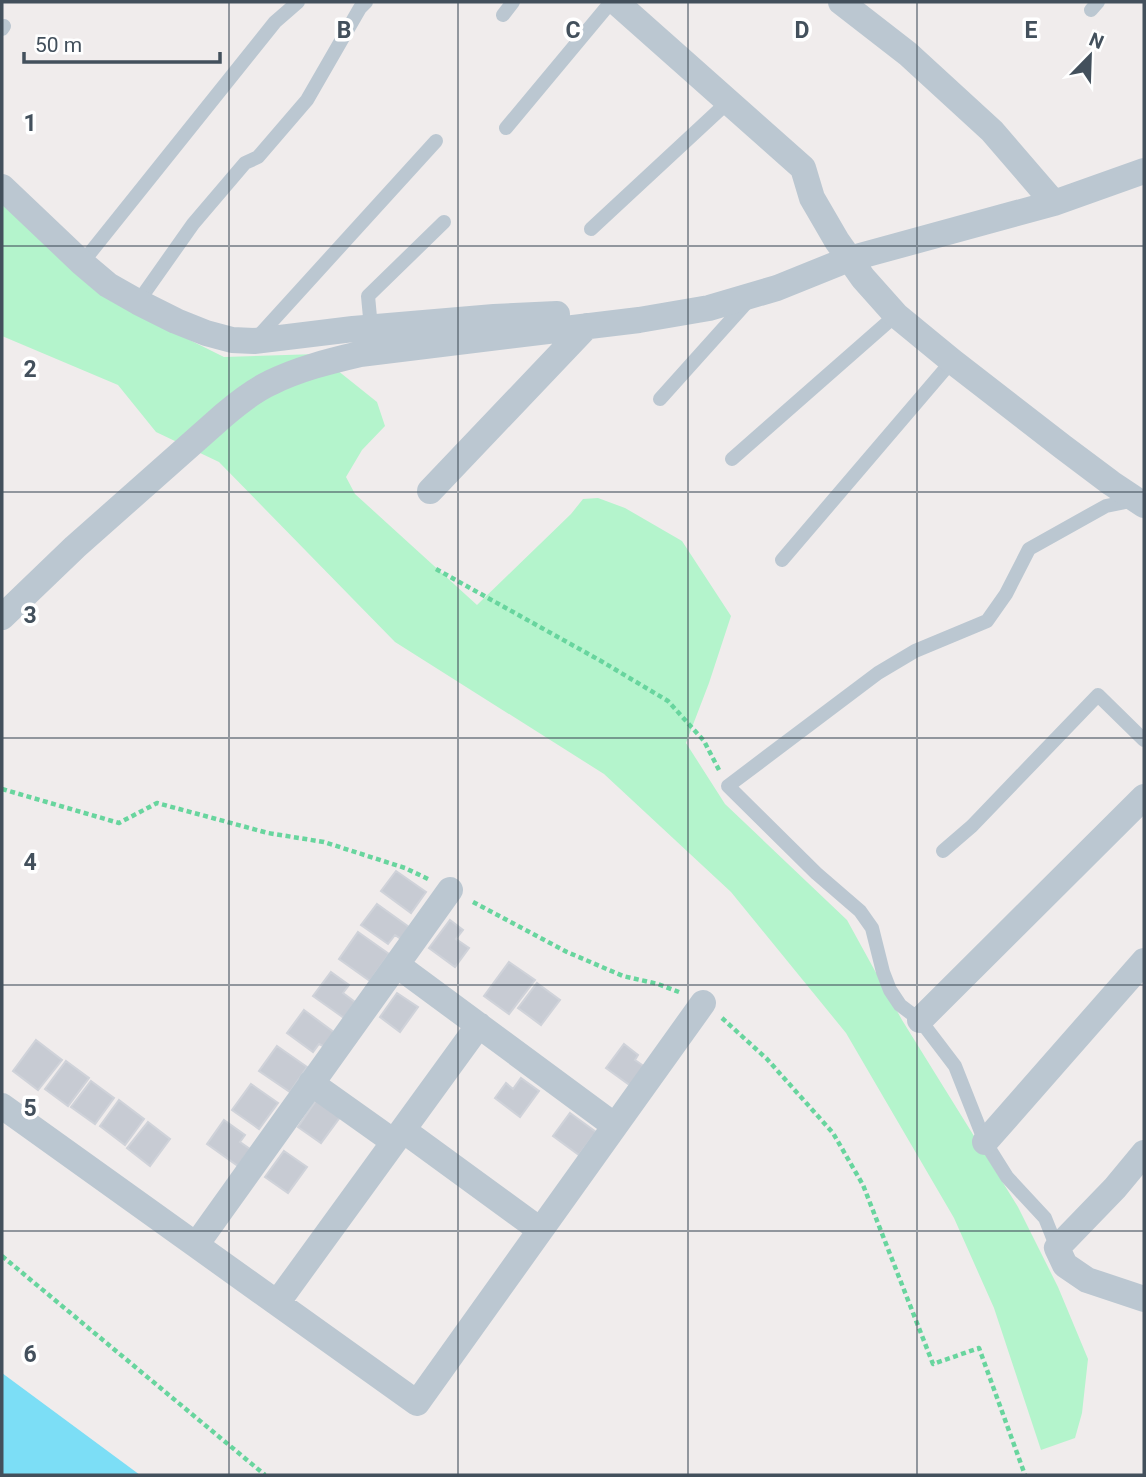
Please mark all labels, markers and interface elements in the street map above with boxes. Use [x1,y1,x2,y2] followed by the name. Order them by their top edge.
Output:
[337,17,351,44] text: B
[565,17,581,44] text: C
[795,17,809,44] text: D
[1025,17,1038,44] text: E
[24,21,220,65] scale bar
[1055,21,1125,91] north arrow
[1086,28,1107,54] text: N
[35,33,82,57] text: 50 m
[23,110,37,137] text: 1
[23,356,37,383] text: 2
[23,602,37,629] text: 3
[23,849,37,876] text: 4
[23,1095,37,1122] text: 5
[23,1341,37,1368] text: 6

